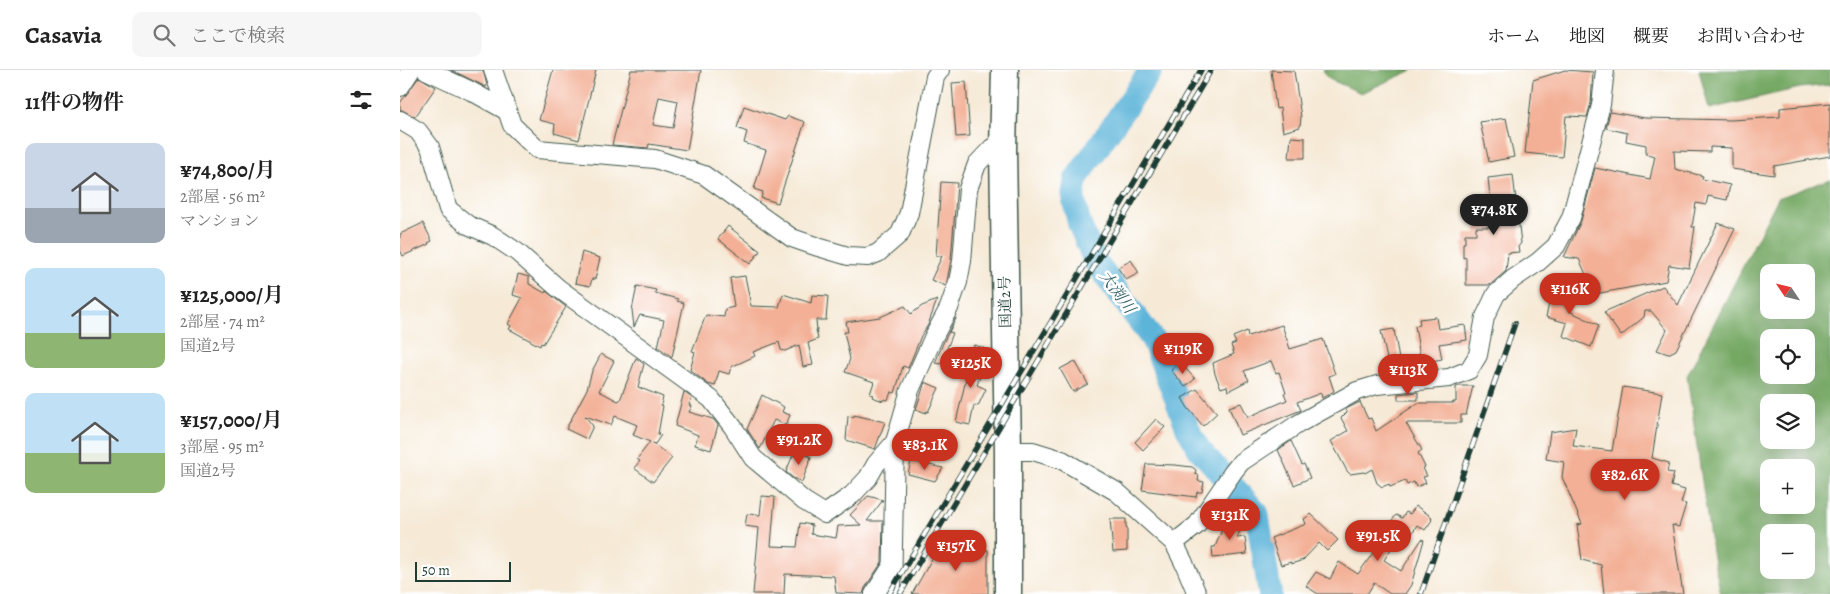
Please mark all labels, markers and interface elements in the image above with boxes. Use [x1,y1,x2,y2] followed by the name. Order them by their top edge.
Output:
[132,12,482,57] search box
[25,19,102,51] text: Casavia
[150,21,178,49] icon: search
[190,23,285,49] text: ここで検索
[1487,24,1541,48] text: ホーム
[1569,24,1605,48] text: 地図
[1633,24,1669,48] text: 概要
[1697,24,1805,48] text: お問い合わせ
[347,86,375,114] icon: filters
[25,88,124,116] text: 11件の物件
[180,156,276,184] text: ¥74,800/月
[65,163,125,223] icon: home
[180,186,265,208] text: 2部屋 · 56 m²
[1453,194,1535,236] pin: ¥74.8K
[1471,199,1517,221] text: ¥74.8K
[180,210,259,232] text: マンション
[1760,264,1815,319] north arrow
[1760,264,1815,579] map controls
[1094,266,1141,319] water label: 大渕川
[1535,272,1605,315] pin: ¥116K
[995,276,1015,328] street label: 国道2号
[1551,278,1589,300] text: ¥116K
[180,281,284,309] text: ¥125,000/月
[65,288,125,348] icon: home
[180,311,265,333] text: 2部屋 · 74 m²
[1760,329,1815,384] button: locate
[1148,332,1218,375] pin: ¥119K
[180,335,236,357] text: 国道2号
[1164,338,1202,360] text: ¥119K
[936,346,1006,389] pin: ¥125K
[951,352,991,374] text: ¥125K
[1373,354,1443,396] pin: ¥113K
[1389,359,1427,381] text: ¥113K
[1760,394,1815,449] button: layers
[180,406,283,434] text: ¥157,000/月
[65,413,125,473] icon: home
[758,424,840,466] pin: ¥91.2K
[884,428,966,471] pin: ¥83.1K
[777,429,821,451] text: ¥91.2K
[903,434,947,456] text: ¥83.1K
[180,436,264,458] text: 3部屋 · 95 m²
[1584,458,1666,501] pin: ¥82.6K
[1760,459,1815,514] button: +
[180,460,236,482] text: 国道2号
[1602,464,1648,486] text: ¥82.6K
[1195,498,1265,541] pin: ¥131K
[1211,504,1249,526] text: ¥131K
[1337,520,1419,562] pin: ¥91.5K
[1760,524,1815,579] button: −
[1356,525,1400,547] text: ¥91.5K
[921,530,991,572] pin: ¥157K
[936,535,976,557] text: ¥157K
[415,559,511,582] scale bar
[422,561,450,580] text: 50 m

